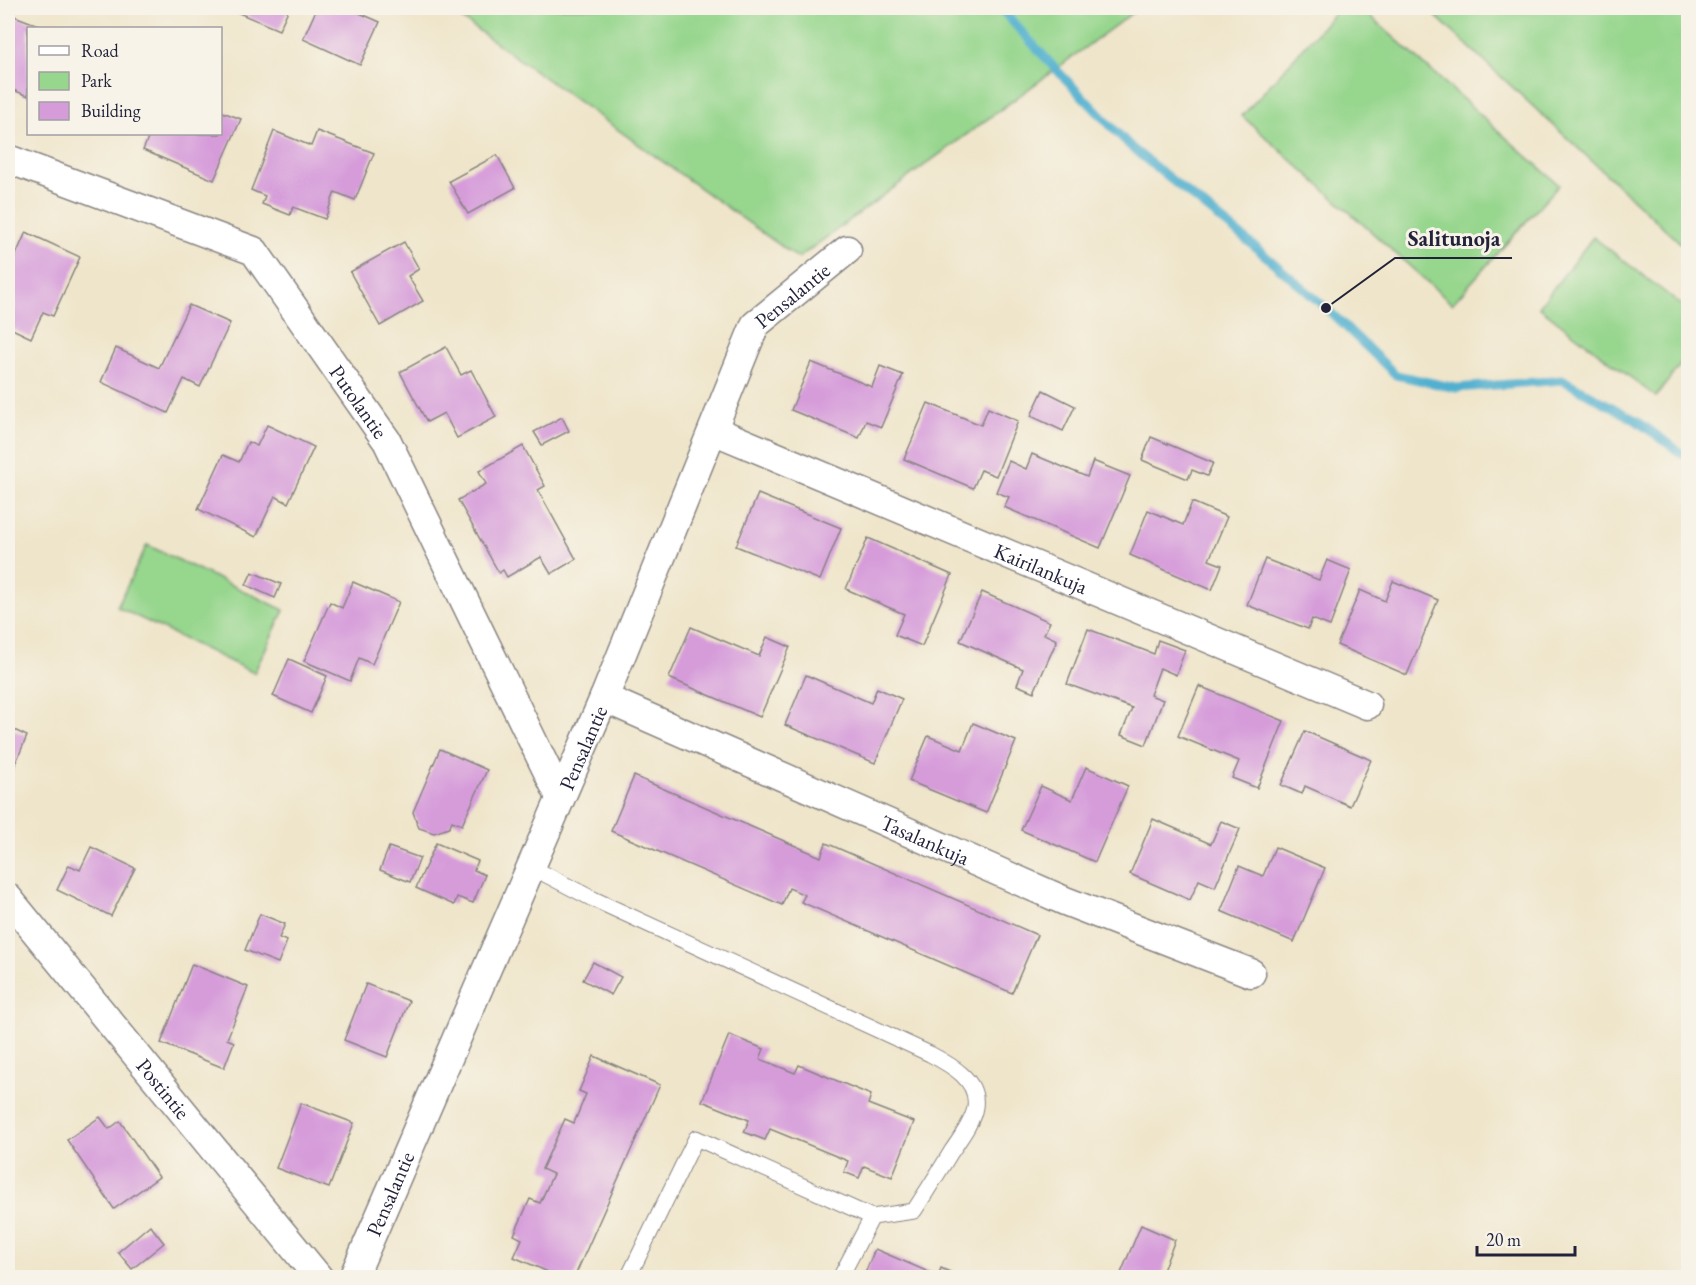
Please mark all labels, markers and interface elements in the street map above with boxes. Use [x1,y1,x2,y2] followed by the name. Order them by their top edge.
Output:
[27,27,222,135] legend
[81,39,120,62] text: Road
[81,69,112,92] text: Park
[81,99,141,122] text: Building
[1395,218,1512,258] callout: Salitunoja
[1408,224,1501,253] text: Salitunoja
[749,256,835,334] street label: Pensalantie
[324,359,394,443] street label: Putolantie
[990,536,1092,600] street label: Kairilankuja
[552,701,613,794] street label: Pensalantie
[877,808,974,871] street label: Tasalankuja
[131,1053,197,1124] street label: Postintie
[359,1147,420,1240] street label: Pensalantie
[1477,1219,1574,1257] scale bar
[1486,1228,1521,1251] text: 20 m

